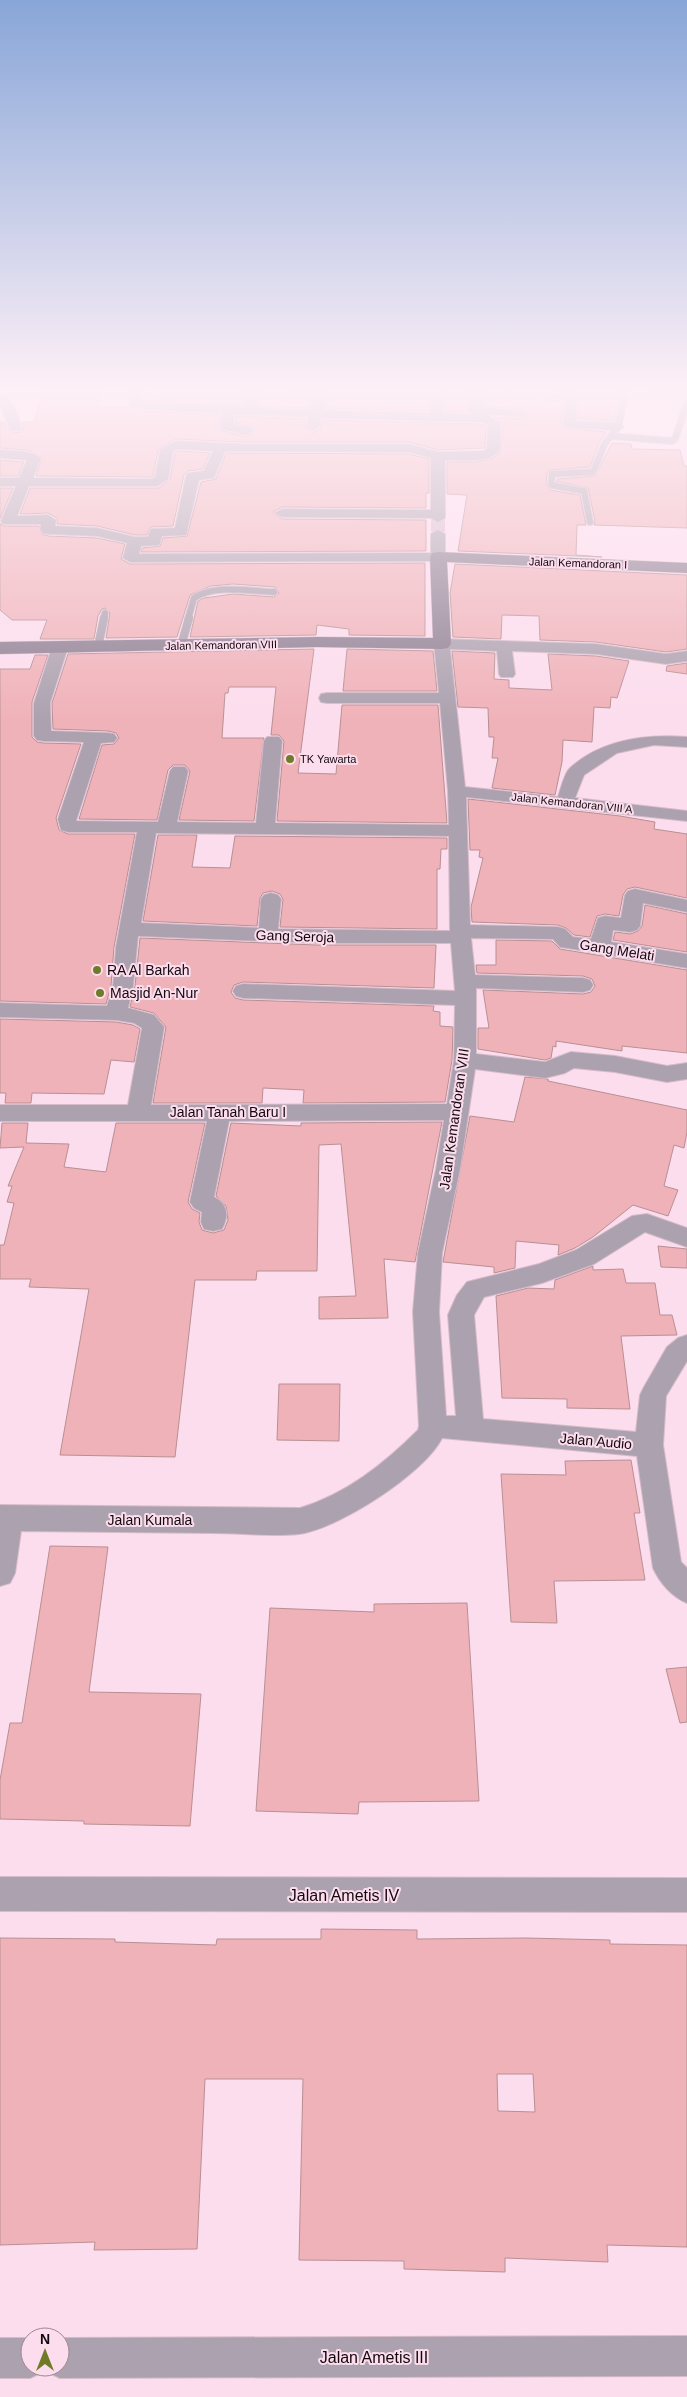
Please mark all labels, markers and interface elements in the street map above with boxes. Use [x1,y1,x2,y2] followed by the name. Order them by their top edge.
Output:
[529,555,627,571] street label: Jalan Kemandoran I
[165,638,277,652] street label: Jalan Kemandoran VIII
[284,753,296,765] marker: TK Yawarta
[300,753,357,765] place label: TK Yawarta
[511,791,634,815] street label: Jalan Kemandoran VIII A
[255,927,335,945] street label: Gang Seroja
[578,936,656,964] street label: Gang Melati
[107,962,190,978] place label: RA Al Barkah
[91,964,103,976] marker: RA Al Barkah
[110,985,198,1001] place label: Masjid An-Nur
[94,987,106,999] marker: Masjid An-Nur
[436,1047,472,1191] street label: Jalan Kemandoran VIII
[170,1104,286,1120] street label: Jalan Tanah Baru I
[559,1430,633,1452] street label: Jalan Audio
[108,1512,193,1528] street label: Jalan Kumala
[289,1887,399,1904] street label: Jalan Ametis IV
[20,2327,70,2377] north arrow
[40,2331,50,2347] text: N
[320,2349,428,2366] street label: Jalan Ametis III

